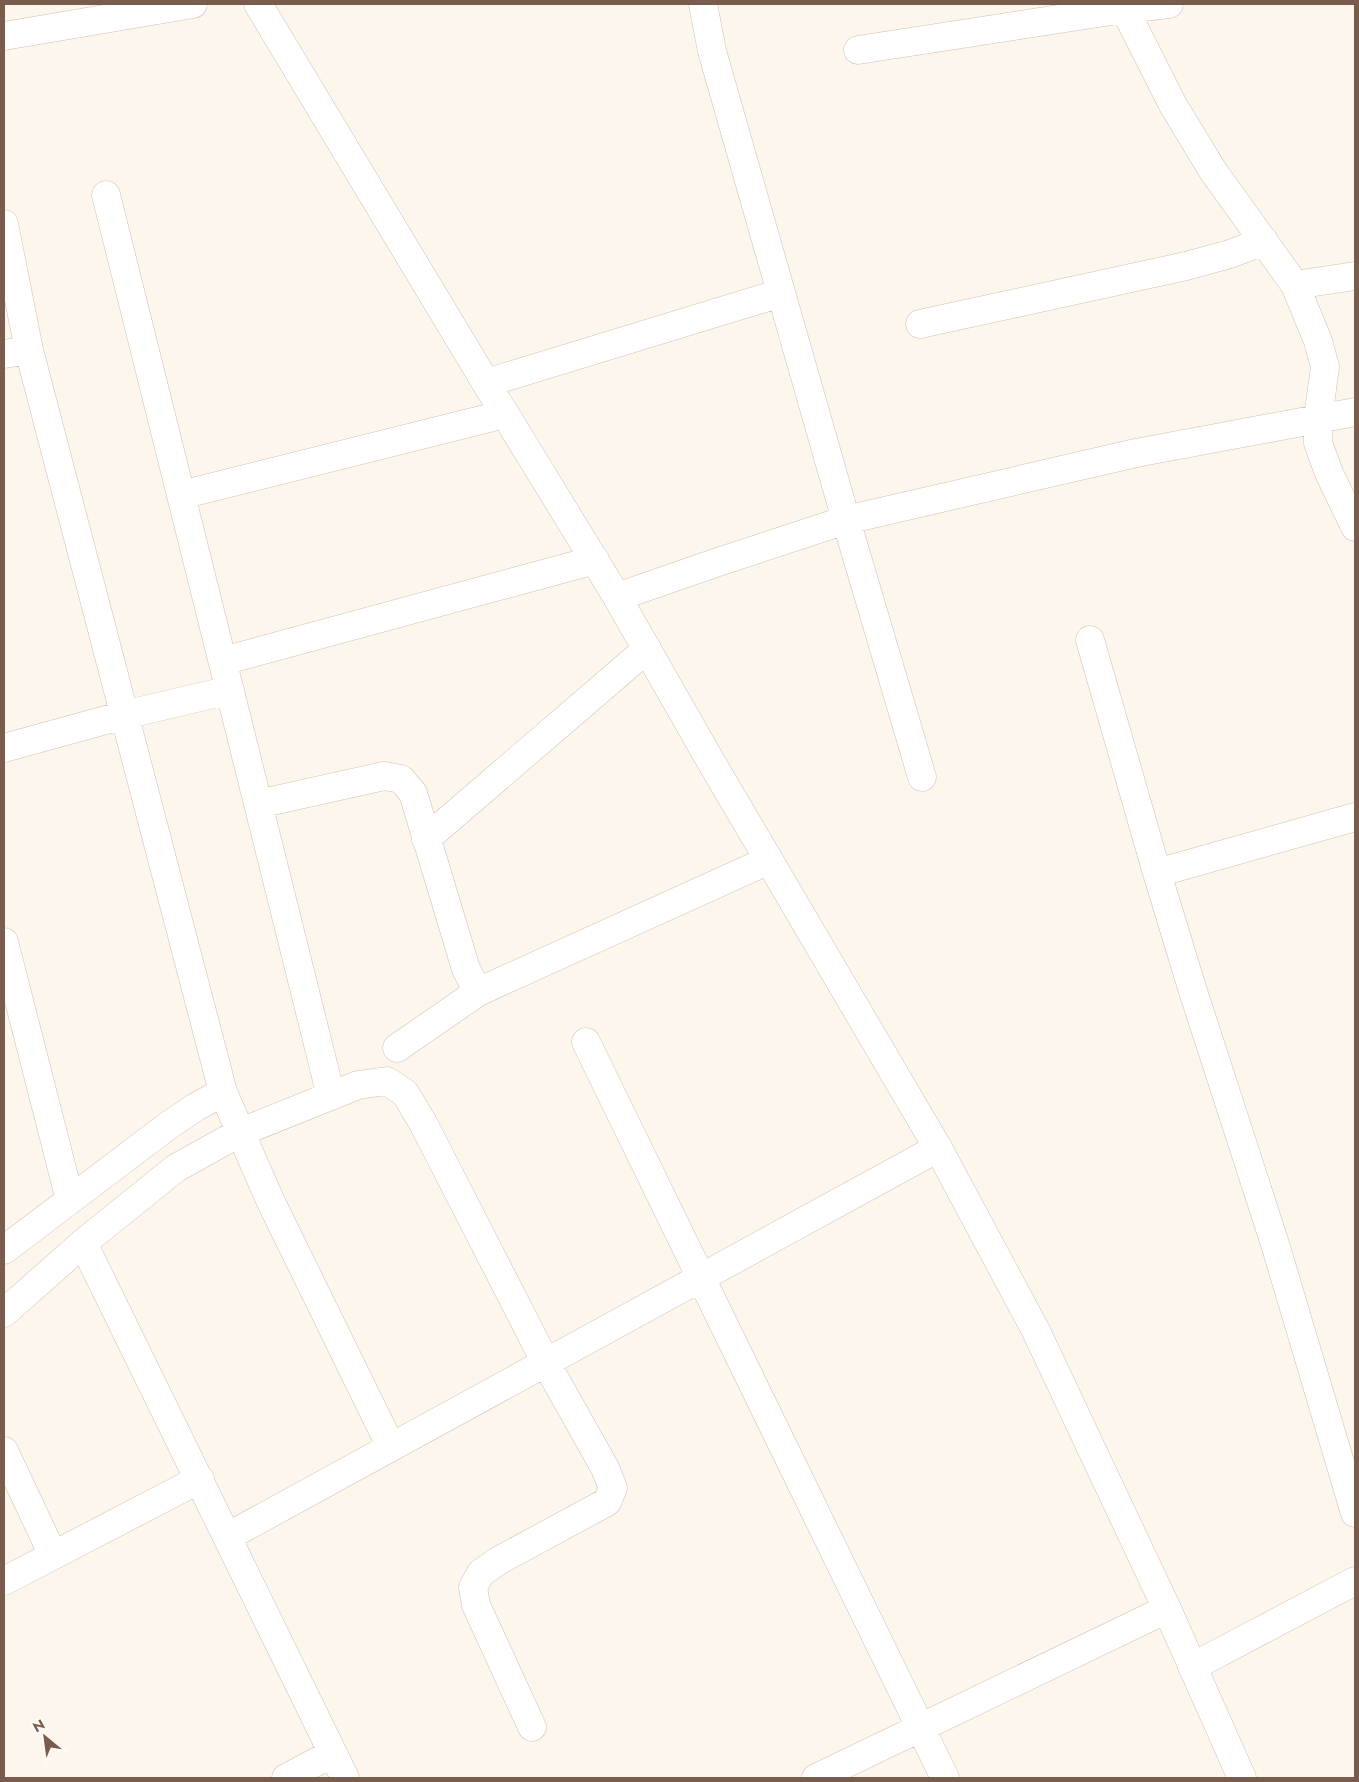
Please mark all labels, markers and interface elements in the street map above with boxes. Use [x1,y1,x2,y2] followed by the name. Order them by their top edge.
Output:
[20,1712,70,1762] north arrow
[29,1714,48,1737] text: N

